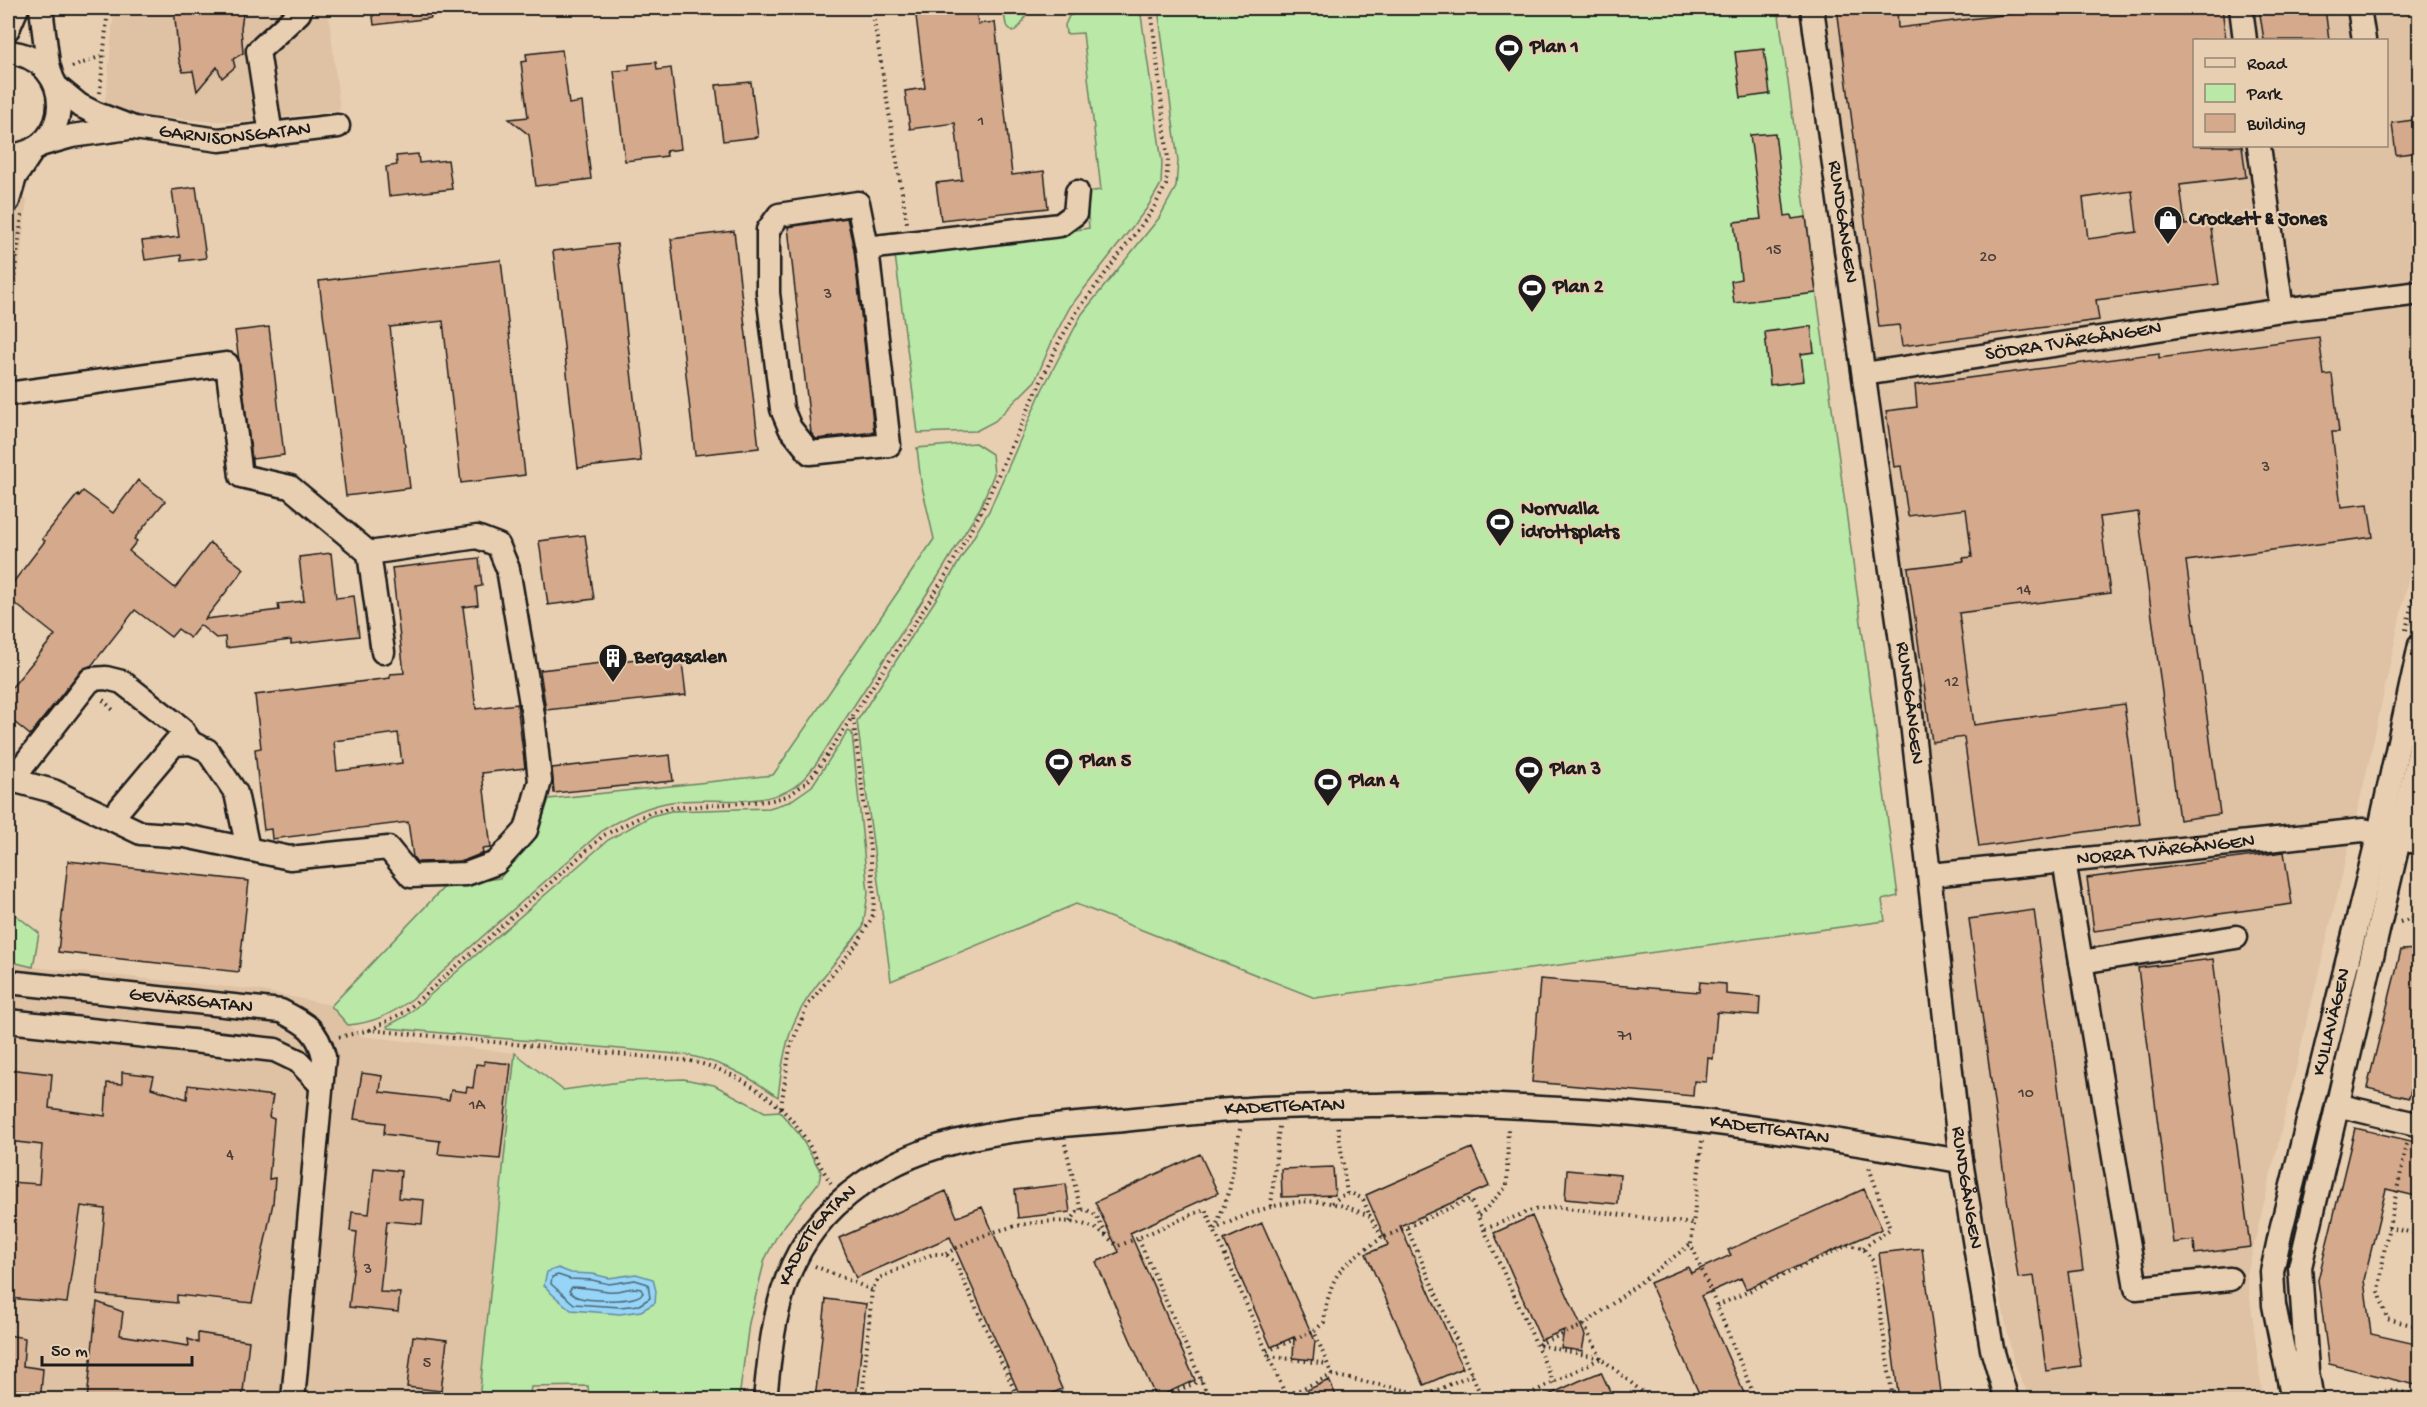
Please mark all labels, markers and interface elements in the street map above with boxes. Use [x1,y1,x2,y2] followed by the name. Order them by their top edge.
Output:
[1493,32,1525,74] sports icon: Plan 1
[1529,37,1579,60] place label: Plan 1
[2193,39,2388,147] legend
[2247,55,2288,76] text: Road
[2246,85,2283,106] text: Park
[977,113,984,132] house number: 1
[2246,115,2306,136] text: Building
[157,118,312,152] street label: GARNISONSGATAN
[1822,159,1862,285] street label: RUNDGÅNGEN
[2152,204,2184,246] shop icon: Crockett & Jones
[2188,209,2328,232] place label: Crockett & Jones
[1766,242,1781,261] house number: 15
[1980,249,1996,268] house number: 20
[1516,272,1548,314] sports icon: Plan 2
[1552,277,1604,300] place label: Plan 2
[823,286,832,305] house number: 3
[1984,317,2163,367] street label: SÖDRA TVÄRGÅNGEN
[2261,459,2270,478] house number: 3
[1521,499,1621,545] place label: Norrvalla idrottsplats
[1484,506,1516,548] sports icon: Norrvalla idrottsplats
[2016,582,2031,601] house number: 14
[1890,640,1928,766] street label: RUNDGÅNGEN
[597,642,629,684] building icon: Bergasalen
[633,647,727,670] place label: Bergasalen
[1944,674,1959,693] house number: 12
[1043,746,1075,788] sports icon: Plan 5
[1079,751,1132,774] place label: Plan 5
[1513,754,1545,796] sports icon: Plan 3
[1549,759,1601,782] place label: Plan 3
[1312,766,1344,808] sports icon: Plan 4
[1348,771,1400,794] place label: Plan 4
[2075,830,2256,871] street label: NORRA TVÄRGÅNGEN
[2308,966,2357,1078] street label: KULLAVÄGEN
[128,983,254,1019] street label: GEVÄRSGATAN
[1617,1028,1632,1047] house number: 71
[2017,1085,2034,1104] house number: 10
[1224,1094,1345,1122] street label: KADETTGATAN
[468,1097,487,1116] house number: 1A
[1708,1111,1831,1151] street label: KADETTGATAN
[1946,1125,1987,1251] street label: RUNDGÅNGEN
[226,1147,234,1166] house number: 4
[774,1180,862,1289] street label: KADETTGATAN
[363,1261,372,1280] house number: 3
[42,1329,192,1367] scale bar
[51,1342,88,1363] text: 50 m
[423,1355,431,1374] house number: 5

